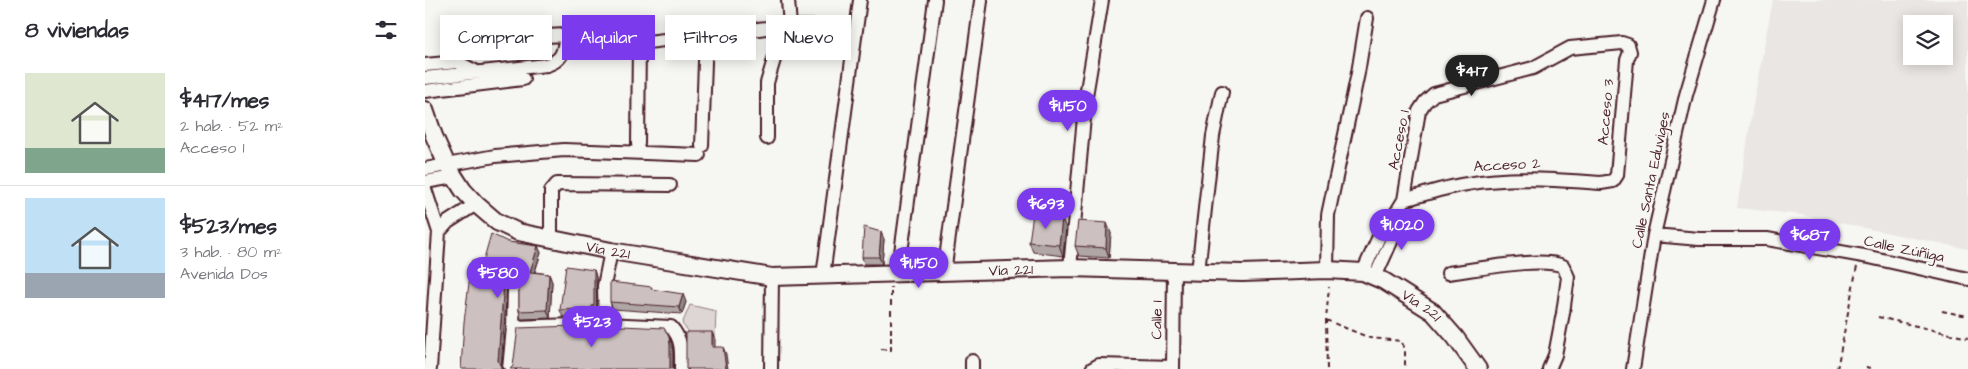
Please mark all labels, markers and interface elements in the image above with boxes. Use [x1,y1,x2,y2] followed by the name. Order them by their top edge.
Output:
[440,15,552,60] chip: Comprar
[562,15,655,60] chip: Alquilar
[665,15,756,60] chip: Filtros
[766,15,851,60] chip: Nuevo
[1903,15,1953,65] map controls
[1903,15,1953,65] button: layers
[25,16,129,45] text: 8 viviendas
[372,16,400,44] icon: filters
[1442,54,1502,97] pin: $417
[1456,60,1488,82] text: $417
[1593,78,1619,146] street label: Acceso 3
[180,86,269,115] text: $417/mes
[1027,90,1109,132] pin: $1,150
[65,93,125,153] icon: home
[1049,95,1087,117] text: $1,150
[1383,108,1415,172] street label: Acceso 1
[1626,109,1677,250] street label: Calle Santa Eduviges
[180,115,283,137] text: 2 hab. · 52 m²
[180,137,245,159] text: Acceso 1
[1473,153,1542,177] street label: Acceso 2
[1016,188,1076,230] pin: $693
[1028,193,1064,215] text: $693
[1361,208,1443,251] pin: $1,020
[180,212,277,241] text: $523/mes
[1380,214,1424,236] text: $1,020
[65,218,125,278] icon: home
[1780,218,1840,261] pin: $687
[1790,224,1830,246] text: $687
[1862,230,1946,269] street label: Calle Zúñiga
[584,236,632,264] street label: Vía 221
[180,241,282,263] text: 3 hab. · 80 m²
[878,246,960,289] pin: $1,150
[900,252,938,274] text: $1,150
[468,256,528,299] pin: $580
[988,259,1033,281] street label: Vía 221
[478,262,518,284] text: $580
[180,263,268,285] text: Avenida Dos
[1397,284,1447,326] street label: Vía 221
[1146,300,1168,340] street label: Calle 1
[562,306,622,348] pin: $523
[573,311,611,333] text: $523

